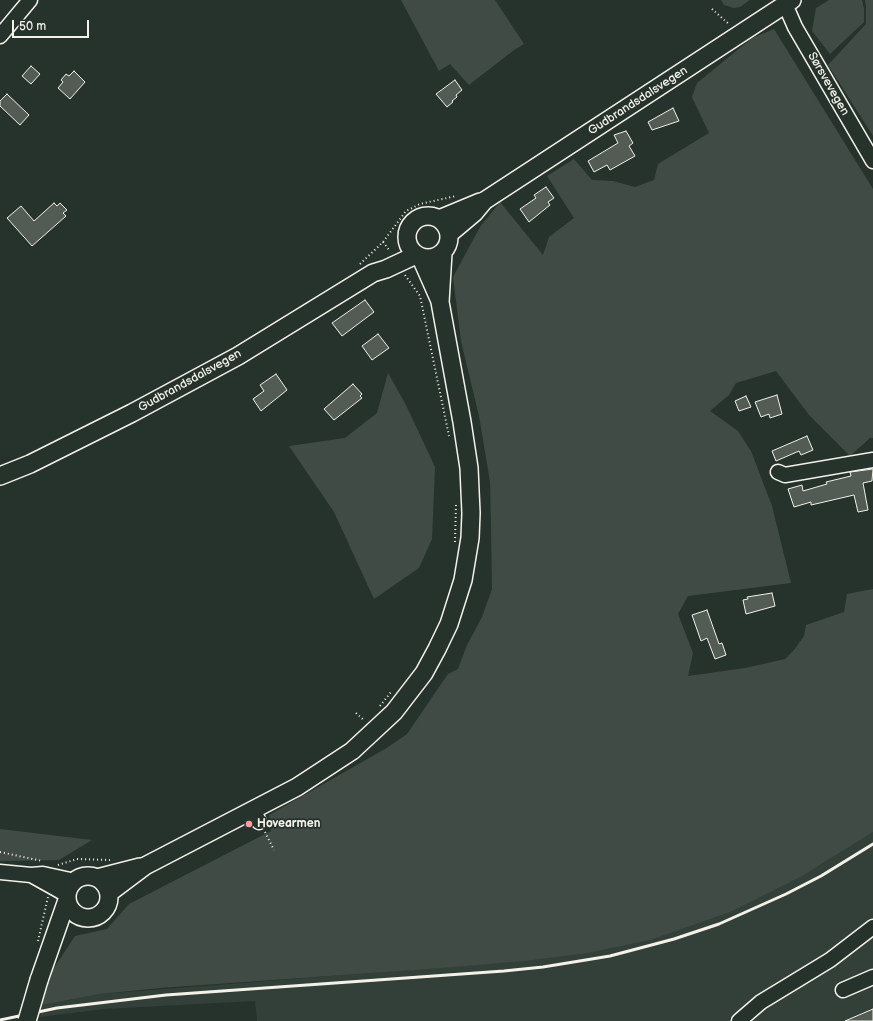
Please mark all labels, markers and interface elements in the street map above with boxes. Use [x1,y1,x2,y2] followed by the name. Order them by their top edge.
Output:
[14,12,91,38] scale bar
[19,19,46,34] text: 50 m
[804,50,852,118] street label: Sørsvevegen
[586,63,690,139] street label: Gudbrandsdalsvegen
[136,347,244,415] street label: Gudbrandsdalsvegen
[257,817,320,831] place label: Hovearmen
[244,819,254,829] marker: Hovearmen

